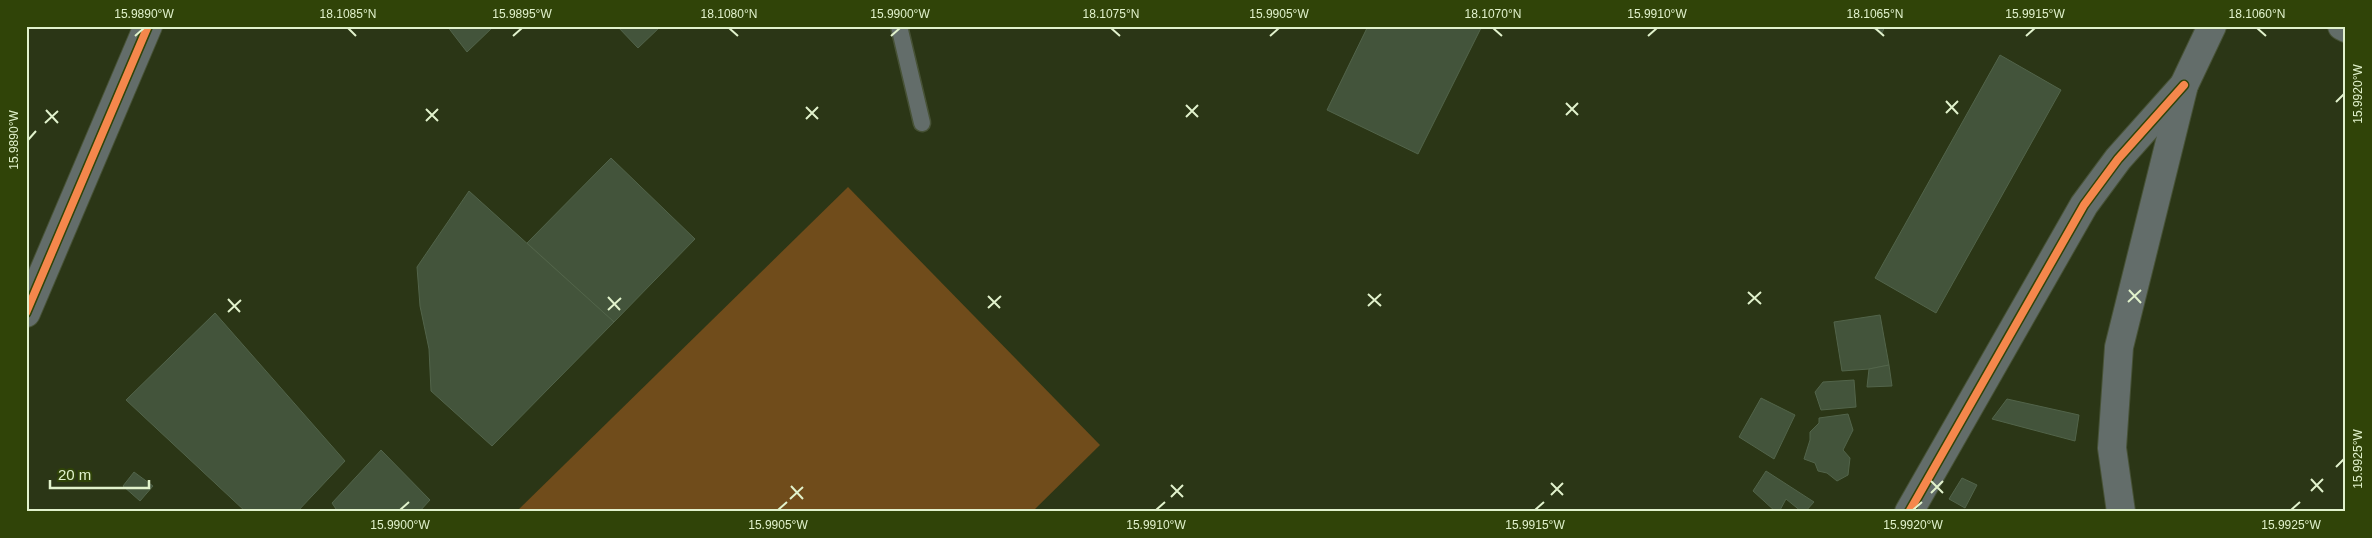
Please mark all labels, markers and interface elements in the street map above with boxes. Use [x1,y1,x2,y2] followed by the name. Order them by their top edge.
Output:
[114,7,174,21] text: 15.9890°W
[320,7,376,21] text: 18.1085°N
[492,7,552,21] text: 15.9895°W
[701,7,757,21] text: 18.1080°N
[870,7,930,21] text: 15.9900°W
[1083,7,1139,21] text: 18.1075°N
[1249,7,1309,21] text: 15.9905°W
[1465,7,1521,21] text: 18.1070°N
[1627,7,1687,21] text: 15.9910°W
[1847,7,1903,21] text: 18.1065°N
[2005,7,2065,21] text: 15.9915°W
[2229,7,2285,21] text: 18.1060°N
[2351,64,2365,124] text: 15.9920°W
[7,110,21,170] text: 15.9890°W
[2351,429,2365,489] text: 15.9925°W
[50,458,149,490] scale bar
[58,466,91,483] text: 20 m
[370,518,430,532] text: 15.9900°W
[748,518,808,532] text: 15.9905°W
[1126,518,1186,532] text: 15.9910°W
[1505,518,1565,532] text: 15.9915°W
[1883,518,1943,532] text: 15.9920°W
[2261,518,2321,532] text: 15.9925°W

